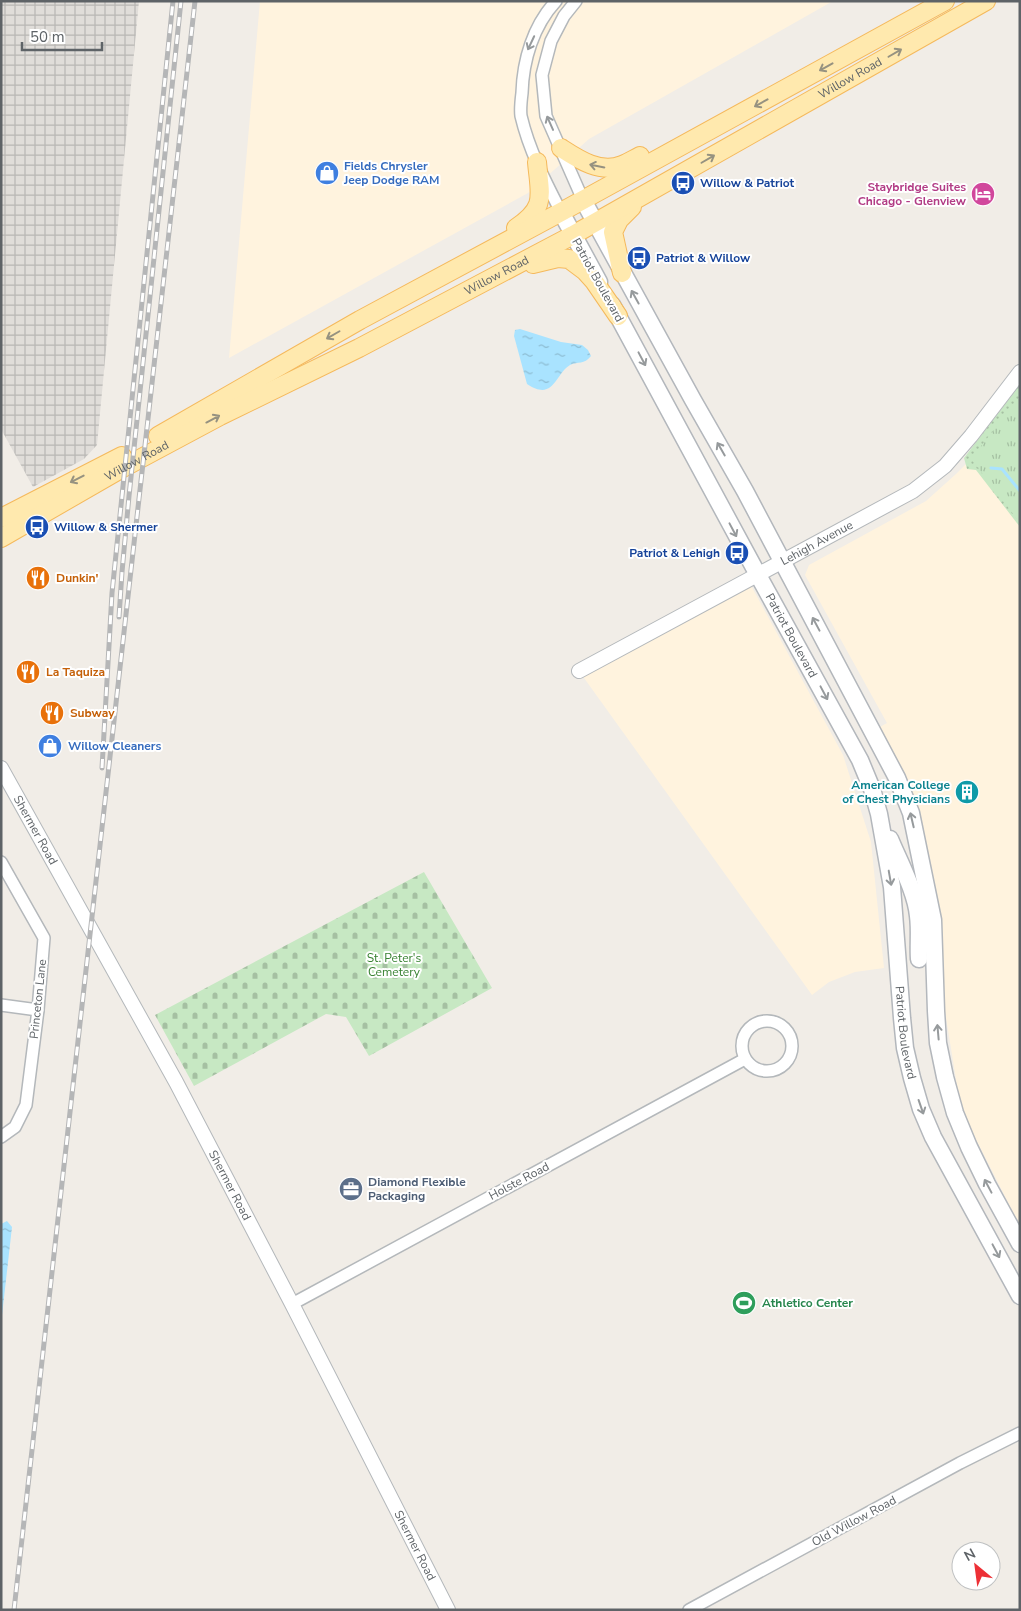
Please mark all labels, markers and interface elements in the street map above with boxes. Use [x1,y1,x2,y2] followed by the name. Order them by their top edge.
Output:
[22,20,102,52] scale bar
[30,27,65,47] text: 50 m
[526,35,535,50] one-way arrow
[887,48,901,58] one-way arrow
[815,54,885,102] street label: Willow Road
[818,62,833,72] one-way arrow
[754,98,768,108] one-way arrow
[544,116,554,131] one-way arrow
[700,154,714,164] one-way arrow
[343,158,439,188] place label: Fields Chrysler Jeep Dodge RAM
[314,160,340,186] shop icon: Fields Chrysler Jeep Dodge RAM
[589,160,605,170] one-way arrow
[670,170,696,196] bus stop icon: Willow & Patriot
[700,175,795,191] place label: Willow & Patriot
[858,179,967,209] place label: Staybridge Suites Chicago - Glenview
[970,181,996,207] hotel icon: Staybridge Suites Chicago - Glenview
[568,235,628,325] street label: Patriot Boulevard
[626,245,652,271] bus stop icon: Patriot & Willow
[656,250,751,266] place label: Patriot & Willow
[461,252,532,299] street label: Willow Road
[630,289,640,304] one-way arrow
[326,330,341,340] one-way arrow
[637,351,647,366] one-way arrow
[206,414,221,424] one-way arrow
[101,437,171,485] street label: Willow Road
[715,442,725,456] one-way arrow
[70,474,85,484] one-way arrow
[24,514,50,540] bus stop icon: Willow & Shermer
[778,517,856,569] street label: Lehigh Avenue
[54,519,158,535] place label: Willow & Shermer
[729,522,739,536] one-way arrow
[724,540,750,566] bus stop icon: Patriot & Lehigh
[629,545,720,561] place label: Patriot & Lehigh
[25,565,51,591] restaurant icon: Dunkin'
[56,570,99,586] place label: Dunkin'
[762,590,821,680] street label: Patriot Boulevard
[811,617,820,632] one-way arrow
[15,659,41,685] restaurant icon: La Taquiza
[46,664,105,680] place label: La Taquiza
[819,686,829,701] one-way arrow
[39,700,65,726] restaurant icon: Subway
[70,705,115,721] place label: Subway
[37,733,63,759] shop icon: Willow Cleaners
[68,738,161,754] place label: Willow Cleaners
[842,777,950,807] place label: American College of Chest Physicians
[954,779,980,805] building icon: American College of Chest Physicians
[10,793,61,868] street label: Shermer Road
[907,812,916,828] one-way arrow
[886,869,896,885] one-way arrow
[367,950,421,980] park label: St. Peter's Cemetery
[26,958,50,1040] street label: Princeton Lane
[892,985,920,1081] street label: Patriot Boulevard
[933,1025,942,1041] one-way arrow
[917,1099,926,1114] one-way arrow
[205,1147,255,1223] street label: Shermer Road
[486,1158,552,1204] street label: Holste Road
[368,1174,466,1204] place label: Diamond Flexible Packaging
[338,1176,364,1202] office icon: Diamond Flexible Packaging
[983,1178,993,1193] one-way arrow
[992,1243,1001,1258] one-way arrow
[731,1290,757,1316] sports icon: Athletico Center
[762,1295,853,1311] place label: Athletico Center
[809,1492,899,1550] street label: Old Willow Road
[391,1508,440,1583] street label: Shermer Road
[951,1541,1001,1591] north arrow
[961,1544,979,1566] text: N

